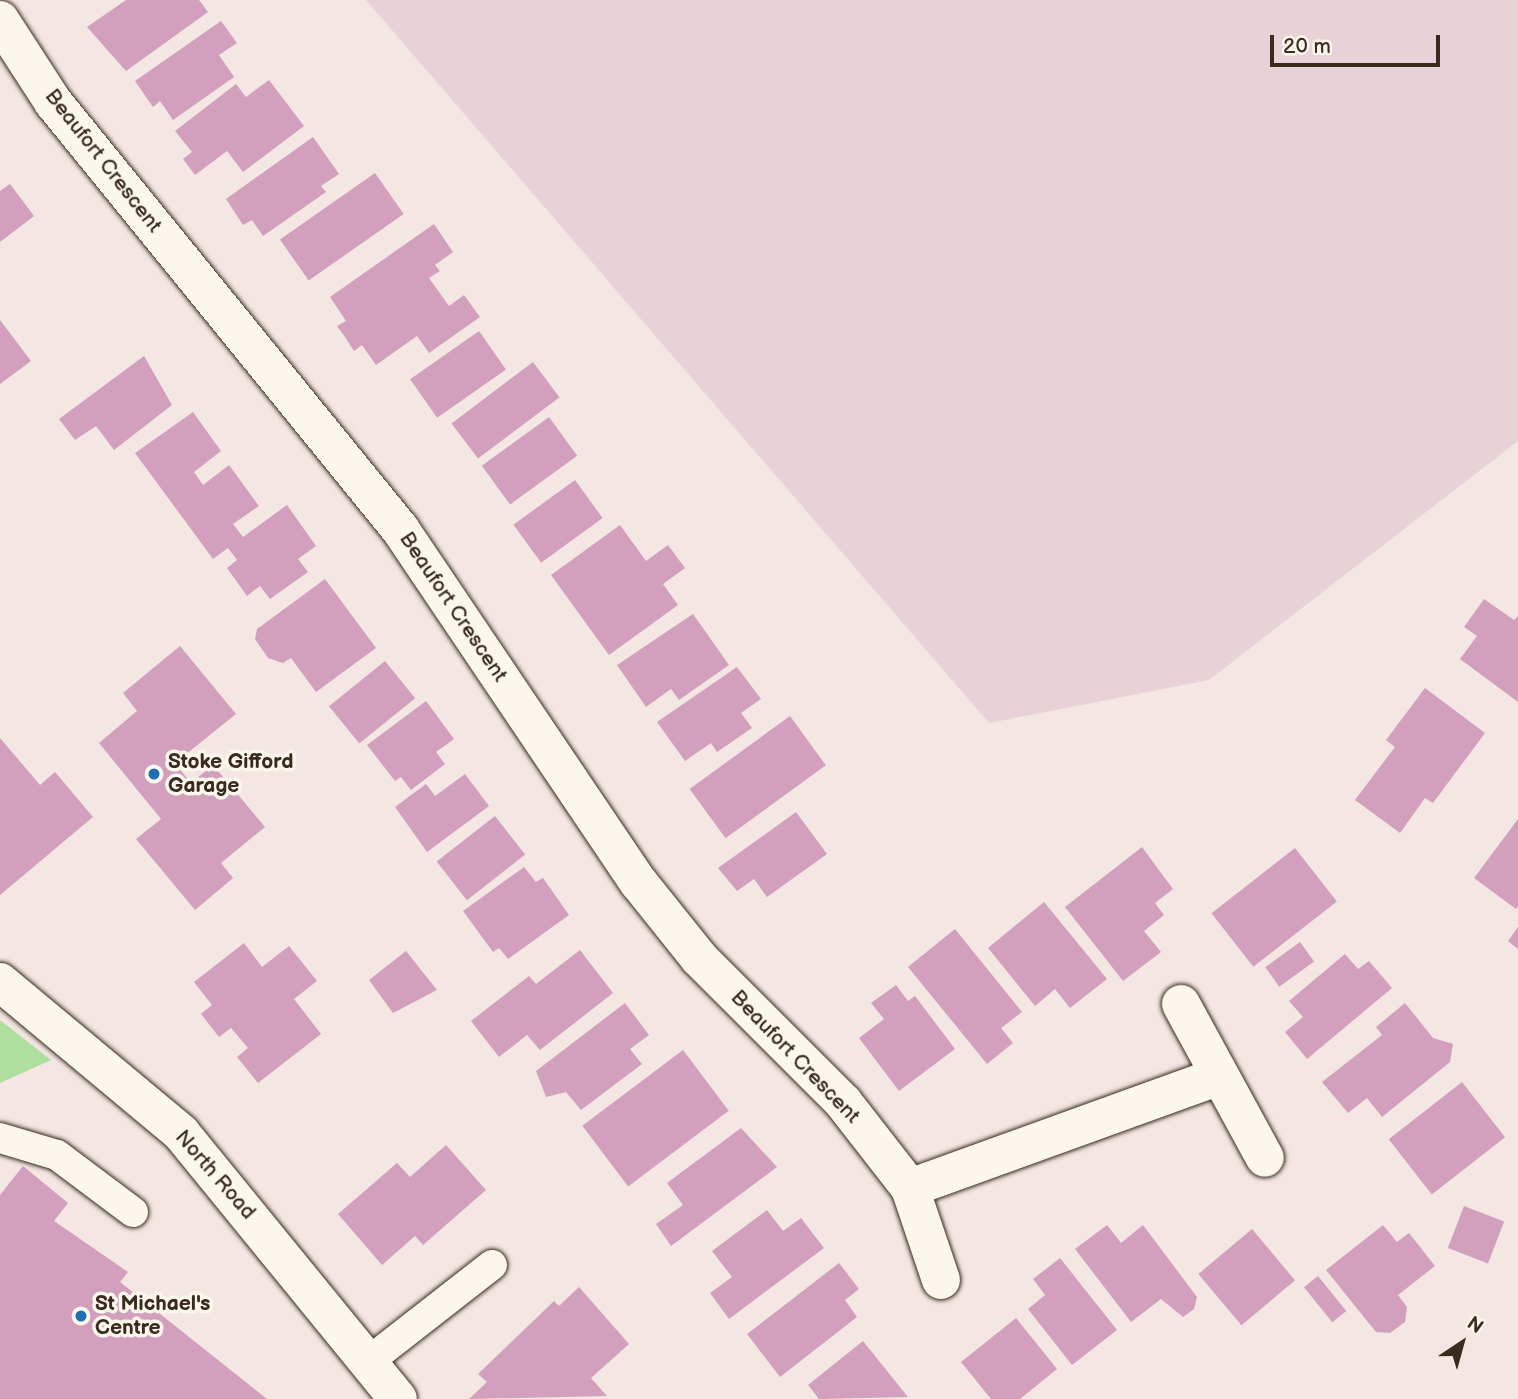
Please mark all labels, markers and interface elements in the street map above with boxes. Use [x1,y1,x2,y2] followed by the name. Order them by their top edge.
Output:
[1273,21,1443,65] scale bar
[1283,34,1331,59] text: 20 m
[39,84,167,238] street label: Beaufort Crescent
[394,527,512,687] street label: Beaufort Crescent
[168,749,293,799] place label: Stoke Gifford Garage
[146,766,162,782] marker: Stoke Gifford Garage
[725,985,865,1129] street label: Beaufort Crescent
[169,1125,261,1225] street label: North Road
[95,1291,210,1341] place label: St Michael's Centre
[73,1308,89,1324] marker: St Michael's Centre
[1427,1308,1497,1378] north arrow
[1462,1312,1487,1339] text: N

